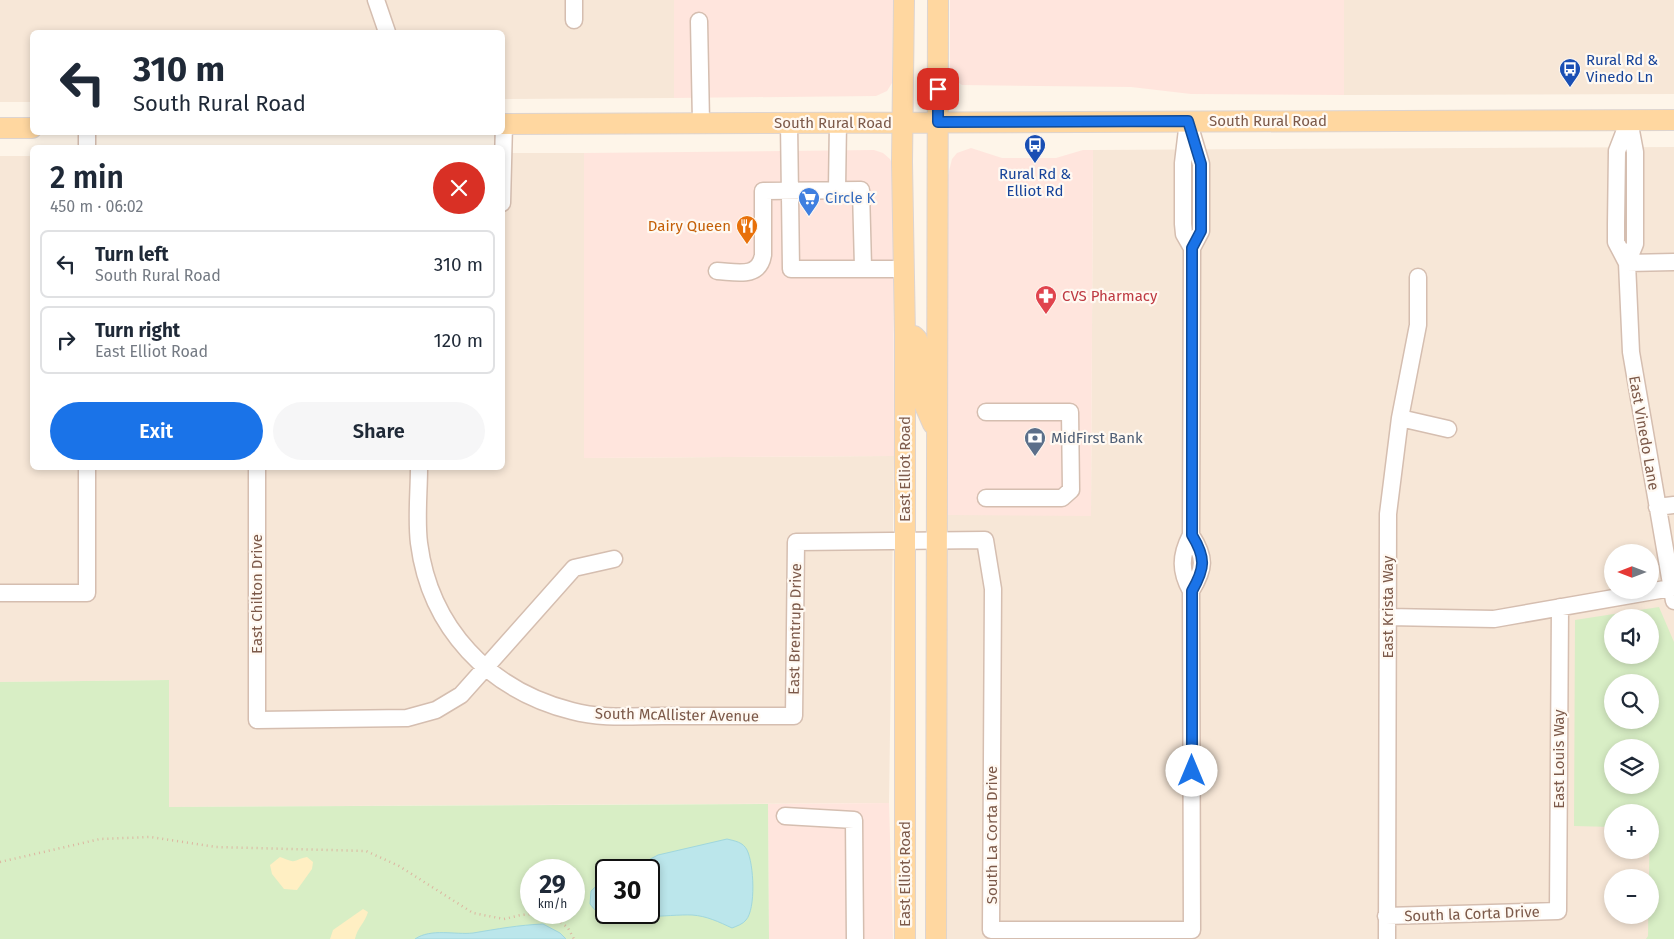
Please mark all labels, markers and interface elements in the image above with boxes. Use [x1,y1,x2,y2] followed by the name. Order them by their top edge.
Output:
[133,48,225,90] text: 310 m
[50,50,115,115] icon: left
[1586,51,1658,86] place label: Rural Rd & Vinedo Ln
[1558,57,1582,88] bus stop icon: Rural Rd & Vinedo Ln
[917,68,959,110] pin
[924,75,952,103] icon: arrive
[133,90,306,117] text: South Rural Road
[1209,112,1327,130] street label: South Rural Road
[774,114,892,132] street label: South Rural Road
[1023,133,1047,164] bus stop icon: Rural Rd & Elliot Rd
[50,160,124,196] text: 2 min
[433,162,485,214] button: close
[999,165,1071,200] place label: Rural Rd & Elliot Rd
[797,186,821,217] supermarket icon: Circle K
[825,189,876,207] place label: Circle K
[50,197,144,216] text: 450 m · 06:02
[735,214,759,245] restaurant icon: Dairy Queen
[648,217,731,235] place label: Dairy Queen
[95,243,169,266] text: Turn left
[52,250,80,278] icon: left
[434,253,483,276] text: 310 m
[95,266,221,285] text: South Rural Road
[1034,284,1058,315] pharmacy icon: CVS Pharmacy
[1062,287,1158,305] place label: CVS Pharmacy
[95,319,180,342] text: Turn right
[52,326,80,354] icon: right
[433,329,483,352] text: 120 m
[95,342,208,361] text: East Elliot Road
[1625,374,1663,492] street label: East Vinedo Lane
[50,402,263,460] button: Exit
[273,402,485,460] button: Share
[896,416,914,522] street label: East Elliot Road
[1023,426,1047,457] bank icon: MidFirst Bank
[1051,429,1143,447] place label: MidFirst Bank
[248,534,266,654] street label: East Chilton Drive
[1604,544,1659,599] north arrow
[1604,544,1659,924] map controls
[1379,555,1397,658] street label: East Krista Way
[785,563,805,695] street label: East Brentrup Drive
[1604,609,1659,664] button: sound
[1604,674,1659,729] button: search
[595,705,759,725] street label: South McAllister Avenue
[1550,709,1568,809] street label: East Louis Way
[1604,739,1659,794] button: layers
[1165,744,1217,796] position arrow
[983,766,1001,904] street label: South La Corta Drive
[1604,804,1659,859] button: +
[896,821,914,927] street label: East Elliot Road
[595,859,660,924] speed limit sign: 30
[1604,869,1659,924] button: −
[539,870,566,900] text: 29
[538,897,567,911] text: km/h
[1404,903,1540,925] street label: South la Corta Drive

